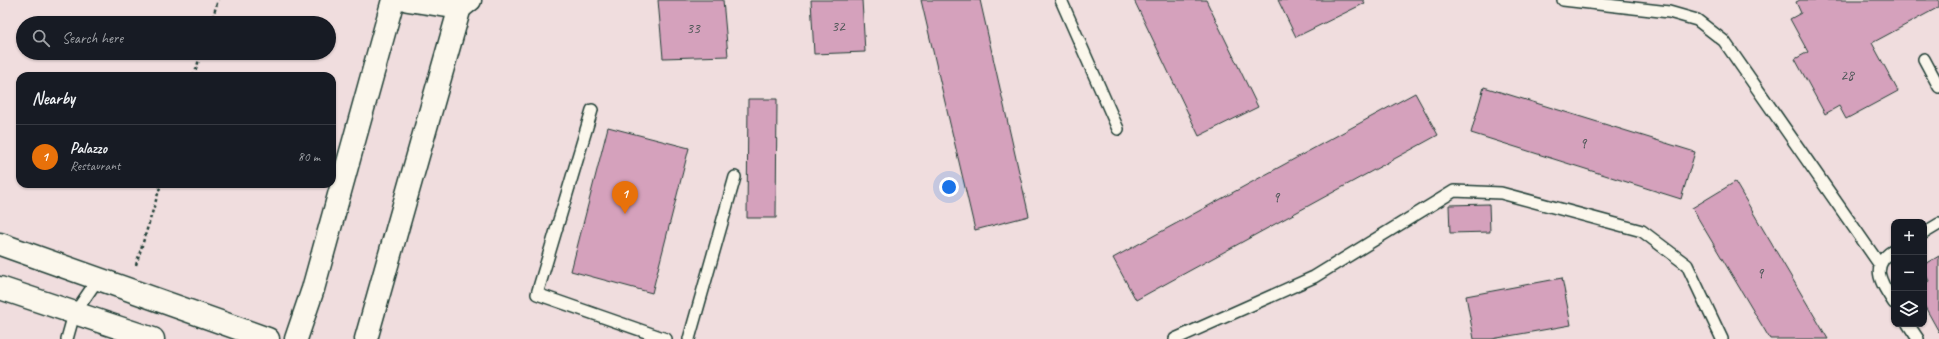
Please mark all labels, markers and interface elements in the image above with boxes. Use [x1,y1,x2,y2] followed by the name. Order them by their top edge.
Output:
[16,16,336,60] search box
[831,17,846,36] house number: 32
[686,19,701,38] house number: 33
[30,27,52,49] icon: search
[62,29,123,48] text: Search here
[1840,66,1855,85] house number: 28
[32,88,75,109] text: Nearby
[1580,134,1588,153] house number: 9
[70,139,107,158] text: Palazzo
[42,149,48,165] text: 1
[298,149,320,165] text: 80 m
[70,158,120,174] text: Restaurant
[939,177,959,197] your location
[612,181,638,214] pin: 1
[1273,188,1281,207] house number: 9
[1891,219,1927,327] map controls
[1891,219,1927,255] button: +
[1891,255,1927,291] button: −
[1757,264,1765,283] house number: 9
[1891,291,1927,327] button: layers

